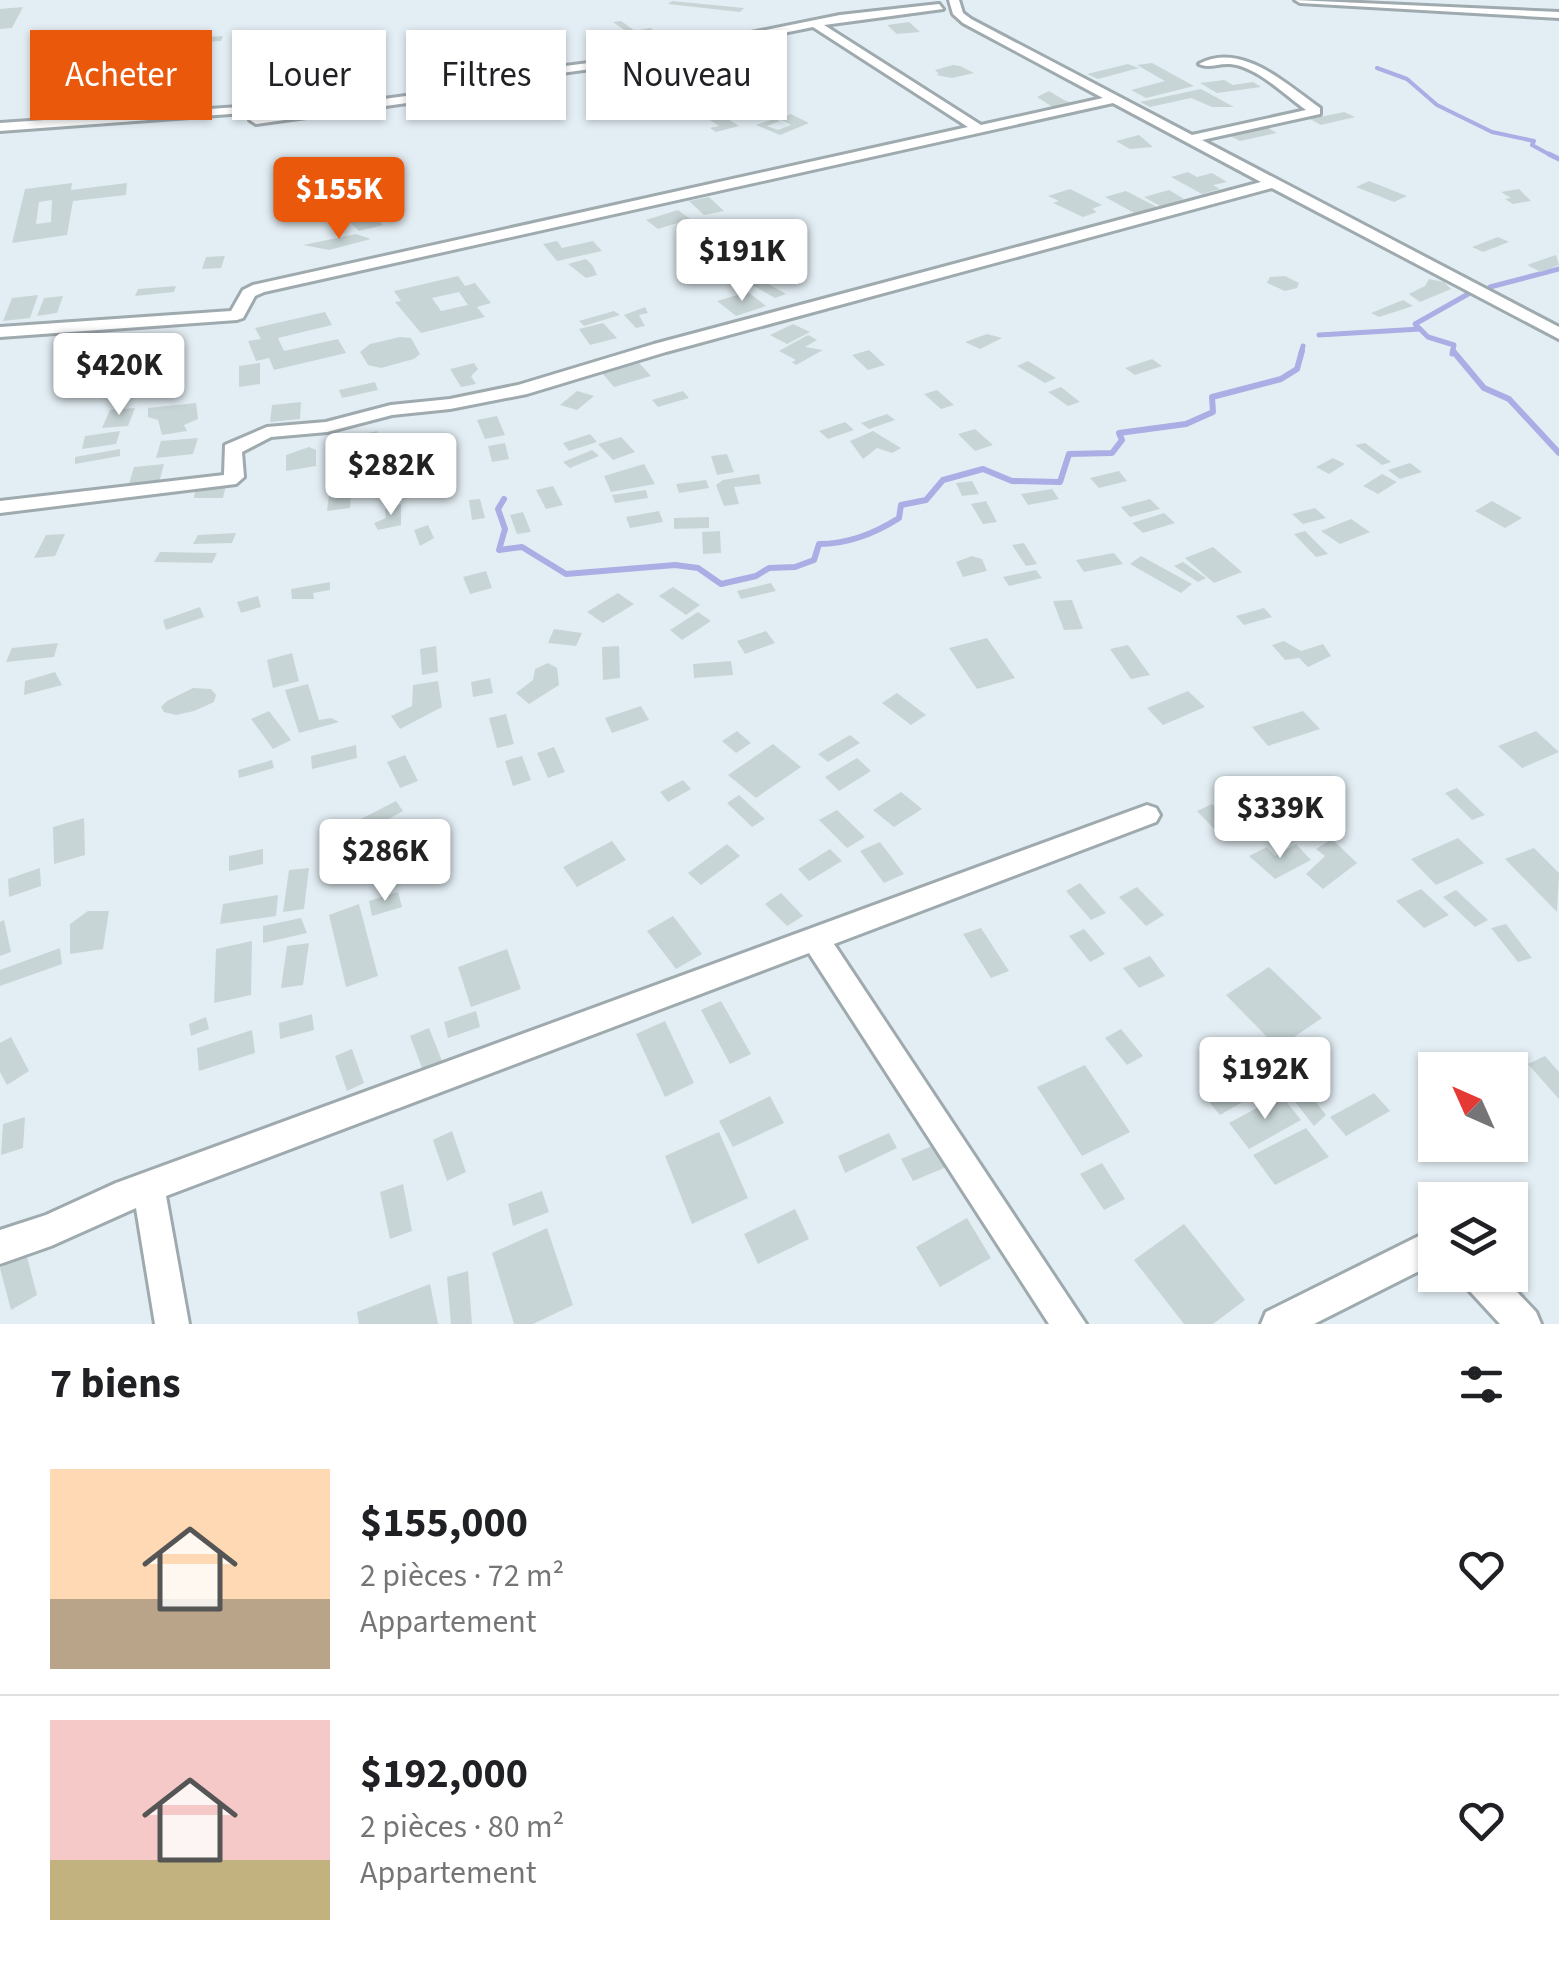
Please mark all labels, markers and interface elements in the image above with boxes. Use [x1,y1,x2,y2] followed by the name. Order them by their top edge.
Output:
[30,30,212,120] chip: Acheter
[232,30,386,120] chip: Louer
[406,30,566,120] chip: Filtres
[586,30,787,120] chip: Nouveau
[269,157,409,242] pin: $155K
[295,166,383,212] text: $155K
[672,219,812,304] pin: $191K
[698,228,786,274] text: $191K
[49,333,189,418] pin: $420K
[75,342,163,388] text: $420K
[321,433,461,518] pin: $282K
[347,442,435,488] text: $282K
[1210,776,1350,861] pin: $339K
[1236,785,1324,831] text: $339K
[315,819,455,904] pin: $286K
[341,828,429,874] text: $286K
[1195,1037,1335,1122] pin: $192K
[1221,1046,1309,1092] text: $192K
[1418,1052,1528,1162] north arrow
[1418,1052,1528,1292] map controls
[1418,1182,1528,1292] button: layers
[50,1354,181,1414] text: 7 biens
[1454,1357,1509,1412] icon: filters
[360,1493,528,1553] text: $155,000
[130,1509,250,1629] icon: home
[1454,1542,1509,1597] icon: heart
[360,1553,564,1599] text: 2 pièces · 72 m²
[360,1599,537,1645] text: Appartement
[360,1744,528,1804] text: $192,000
[130,1760,250,1880] icon: home
[1454,1793,1509,1848] icon: heart
[360,1804,564,1850] text: 2 pièces · 80 m²
[360,1850,537,1896] text: Appartement

